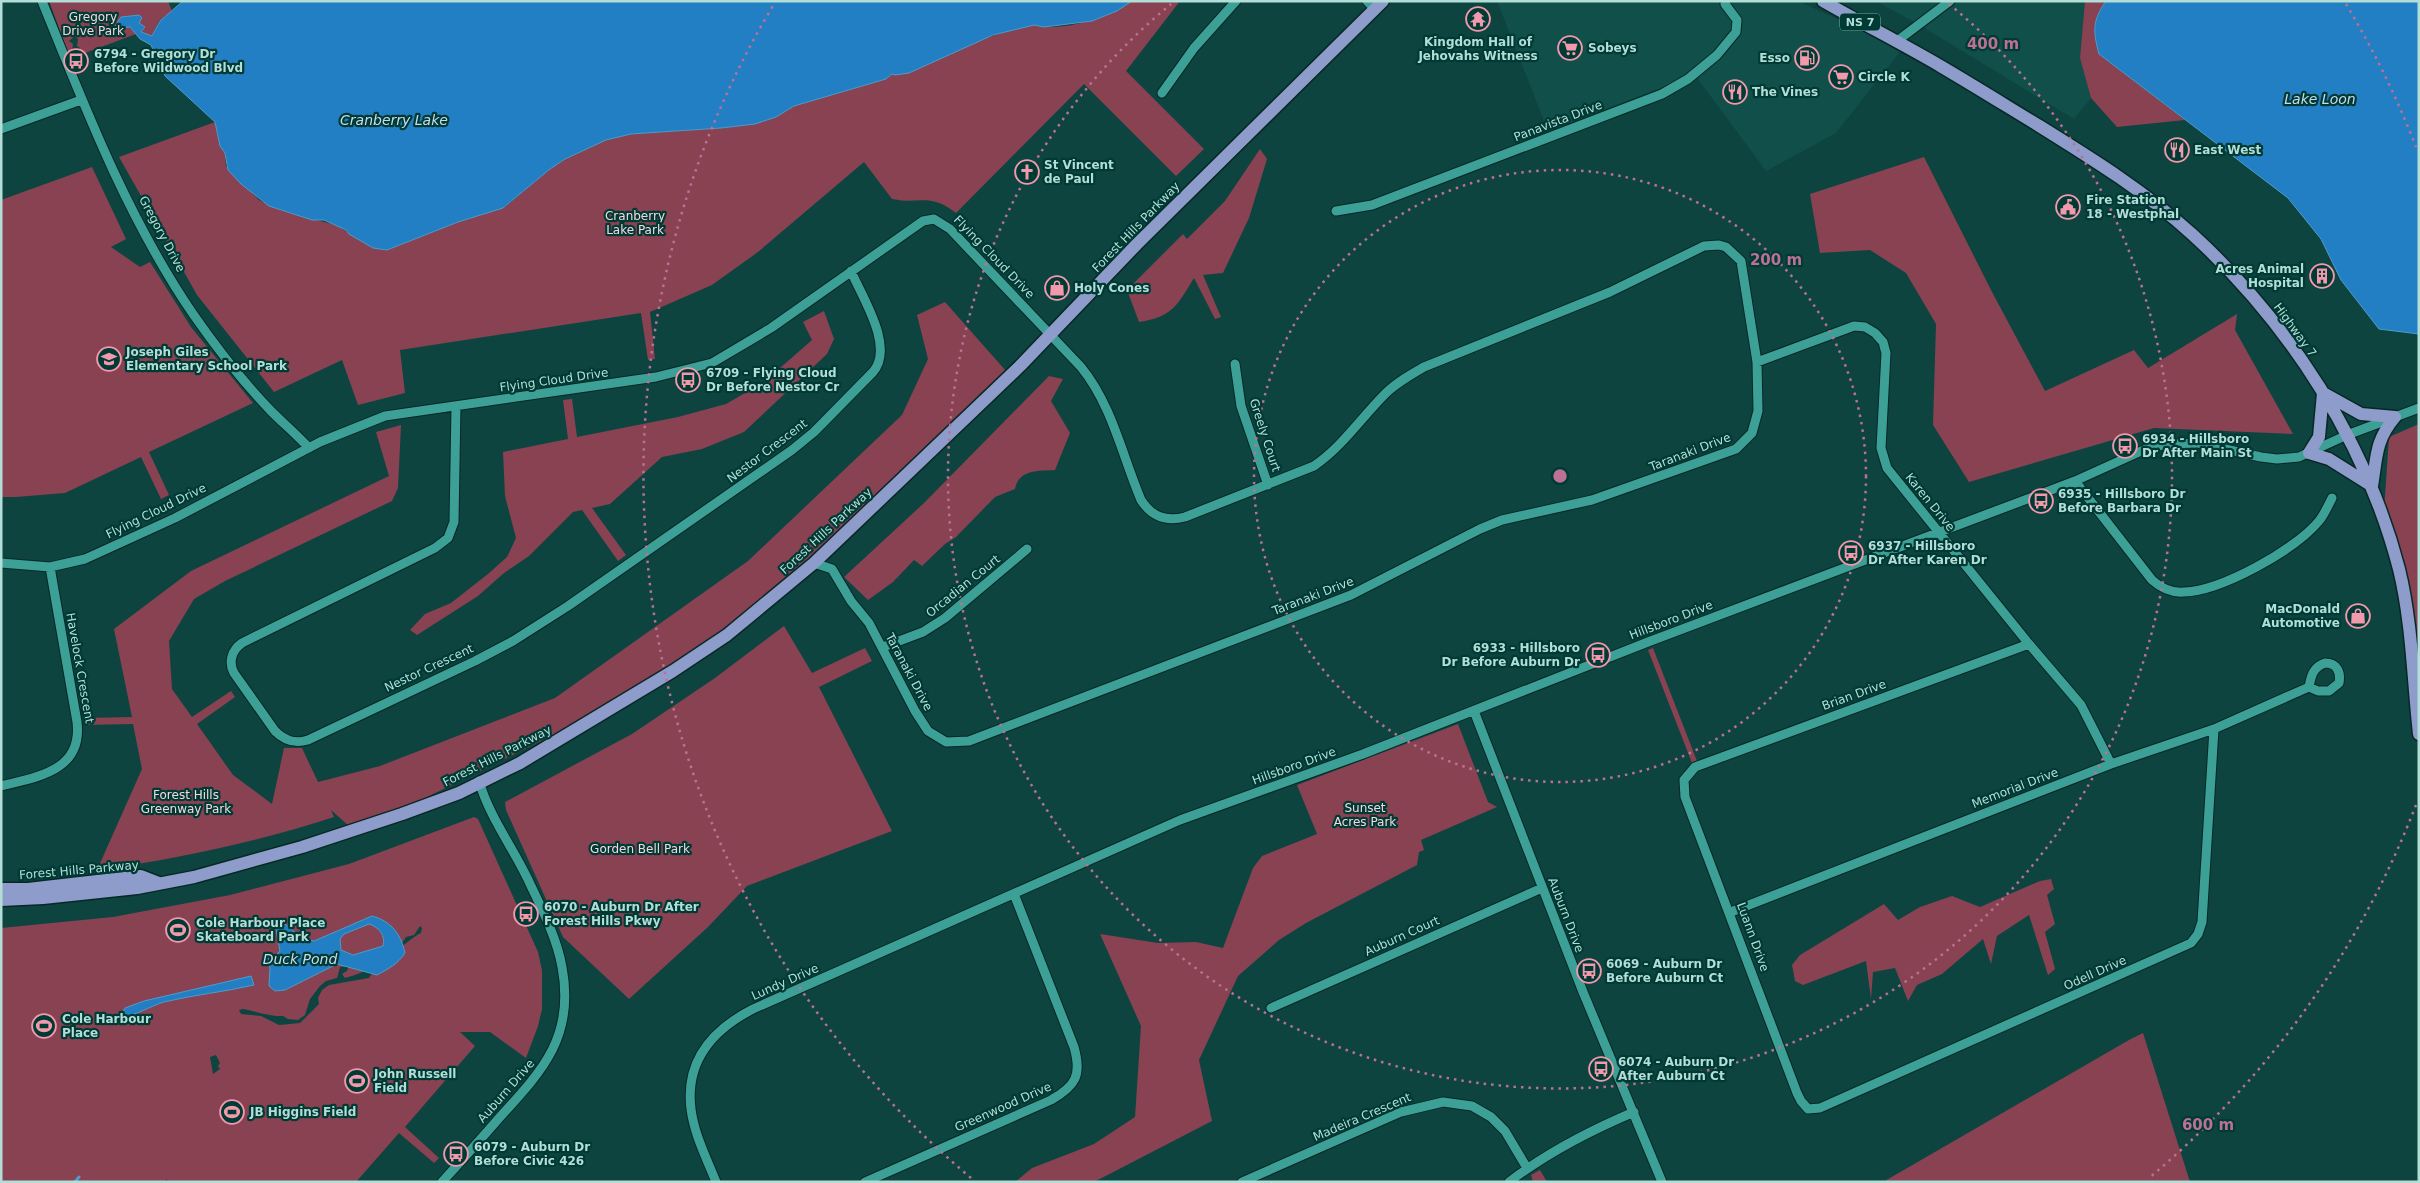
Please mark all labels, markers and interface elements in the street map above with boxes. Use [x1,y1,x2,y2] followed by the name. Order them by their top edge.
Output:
[1465,6,1491,32] temple icon: Kingdom Hall of Jehovahs Witness
[62,10,124,38] park label: Gregory Drive Park
[1840,14,1880,31] road number: NS 7
[1417,35,1538,63] place label: Kingdom Hall of Jehovahs Witness
[1557,35,1583,61] supermarket icon: Sobeys
[1967,35,2019,53] text: 400 m
[1588,41,1637,55] place label: Sobeys
[1794,45,1820,71] fuel station icon: Esso
[94,47,243,75] place label: 6794 - Gregory Dr Before Wildwood Blvd
[63,48,89,74] bus stop icon: 6794 - Gregory Dr Before Wildwood Blvd
[1759,51,1790,65] place label: Esso
[1828,64,1854,90] supermarket icon: Circle K
[1858,70,1910,84] place label: Circle K
[1722,79,1748,105] restaurant icon: The Vines
[1752,85,1818,99] place label: The Vines
[2284,91,2356,107] water label: Lake Loon
[1512,98,1604,144] street label: Panavista Drive
[340,112,448,128] water label: Cranberry Lake
[2164,137,2190,163] restaurant icon: East West
[2194,143,2261,157] place label: East West
[1044,158,1114,186] place label: St Vincent de Paul
[1014,159,1040,185] church icon: St Vincent de Paul
[1089,179,1183,275] street label: Forest Hills Parkway
[2086,193,2179,221] place label: Fire Station 18 - Westphal
[136,194,188,274] street label: Gregory Drive
[2055,194,2081,220] public building icon: Fire Station 18 - Westphal
[605,209,665,237] park label: Cranberry Lake Park
[951,213,1037,301] street label: Flying Cloud Drive
[1750,251,1802,269] text: 200 m
[2216,262,2304,290] place label: Acres Animal Hospital
[2309,263,2335,289] building icon: Acres Animal Hospital
[1044,275,1070,301] shop icon: Holy Cones
[1074,281,1149,295] place label: Holy Cones
[2271,300,2319,360] street label: Highway 7
[125,345,288,373] place label: Joseph Giles Elementary School Park
[96,346,122,372] school or university icon: Joseph Giles Elementary School Park
[499,365,609,395] street label: Flying Cloud Drive
[706,366,839,394] place label: 6709 - Flying Cloud Dr Before Nestor Cr
[675,367,701,393] bus stop icon: 6709 - Flying Cloud Dr Before Nestor Cr
[1247,397,1283,474] street label: Greely Court
[724,416,810,486] street label: Nestor Crescent
[1646,430,1733,474] street label: Taranaki Drive
[2142,432,2252,460] place label: 6934 - Hillsboro Dr After Main St
[2112,433,2138,459] bus stop icon: 6934 - Hillsboro Dr After Main St
[1551,467,1569,485] centre of rings
[1902,470,1958,534] street label: Karen Drive
[104,481,208,541] street label: Flying Cloud Drive
[777,485,875,577] street label: Forest Hills Parkway
[2058,487,2185,515] place label: 6935 - Hillsboro Dr Before Barbara Dr
[2028,488,2054,514] bus stop icon: 6935 - Hillsboro Dr Before Barbara Dr
[1868,539,1987,567] place label: 6937 - Hillsboro Dr After Karen Dr
[1838,540,1864,566] bus stop icon: 6937 - Hillsboro Dr After Karen Dr
[923,552,1003,620] street label: Orcadian Court
[1269,574,1356,618] street label: Taranaki Drive
[1627,598,1715,642] street label: Hillsboro Drive
[2262,602,2340,630] place label: MacDonald Automotive
[2345,603,2371,629] shop icon: MacDonald Automotive
[63,612,97,725] street label: Havelock Crescent
[882,630,935,713] street label: Taranaki Drive
[382,641,476,695] street label: Nestor Crescent
[1441,641,1580,669] place label: 6933 - Hillsboro Dr Before Auburn Dr
[1585,642,1611,668] bus stop icon: 6933 - Hillsboro Dr Before Auburn Dr
[1820,677,1888,713] street label: Brian Drive
[440,723,554,789] street label: Forest Hills Parkway
[1250,744,1338,788] street label: Hillsboro Drive
[1970,765,2060,811] street label: Memorial Drive
[141,788,231,816] park label: Forest Hills Greenway Park
[1334,801,1396,829] park label: Sunset Acres Park
[590,842,690,856] park label: Gorden Bell Park
[19,858,139,882] street label: Forest Hills Parkway
[1545,876,1587,954] street label: Auburn Drive
[544,900,699,928] place label: 6070 - Auburn Dr After Forest Hills Pkwy
[513,901,539,927] bus stop icon: 6070 - Auburn Dr After Forest Hills Pkwy
[1734,901,1772,973] street label: Luann Drive
[1363,913,1442,959] street label: Auburn Court
[196,916,325,944] place label: Cole Harbour Place Skateboard Park
[165,917,191,943] sports icon: Cole Harbour Place Skateboard Park
[263,951,337,967] water label: Duck Pond
[2062,953,2128,993] street label: Odell Drive
[1606,957,1723,985] place label: 6069 - Auburn Dr Before Auburn Ct
[1576,958,1602,984] bus stop icon: 6069 - Auburn Dr Before Auburn Ct
[749,961,821,1003] street label: Lundy Drive
[62,1012,151,1040] place label: Cole Harbour Place
[31,1013,57,1039] sports icon: Cole Harbour Place
[1618,1055,1734,1083] place label: 6074 - Auburn Dr After Auburn Ct
[1588,1056,1614,1082] bus stop icon: 6074 - Auburn Dr After Auburn Ct
[475,1057,537,1125] street label: Auburn Drive
[373,1067,456,1095] place label: John Russell Field
[344,1068,370,1094] sports icon: John Russell Field
[953,1079,1053,1135] street label: Greenwood Drive
[1311,1090,1413,1144] street label: Madeira Crescent
[219,1099,245,1125] sports icon: JB Higgins Field
[249,1105,356,1119] place label: JB Higgins Field
[2182,1116,2234,1134] text: 600 m
[474,1140,590,1168] place label: 6079 - Auburn Dr Before Civic 426
[443,1141,469,1167] bus stop icon: 6079 - Auburn Dr Before Civic 426

